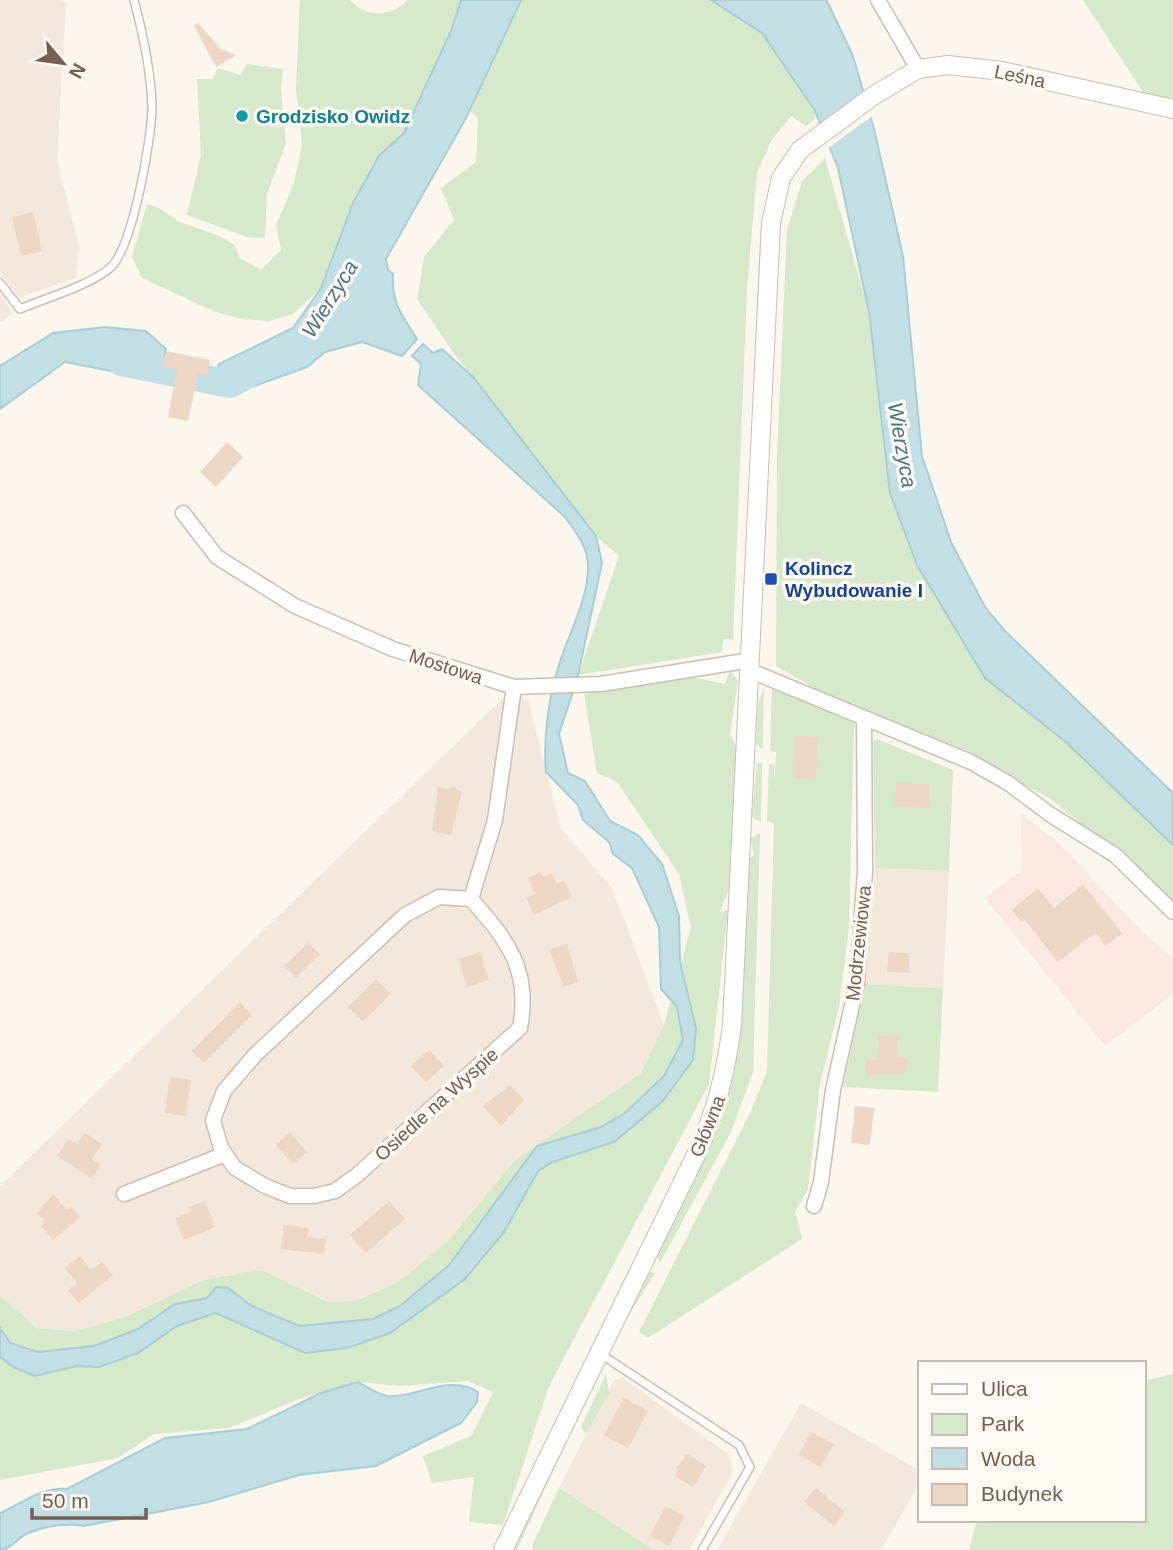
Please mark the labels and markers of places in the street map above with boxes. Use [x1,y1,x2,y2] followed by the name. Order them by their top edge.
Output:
[256,106,410,127] place label: Grodzisko Owidz
[234,108,250,124] marker: Grodzisko Owidz
[785,558,923,601] place label: Kolincz Wybudowanie I
[763,571,779,587] marker: Kolincz Wybudowanie I

